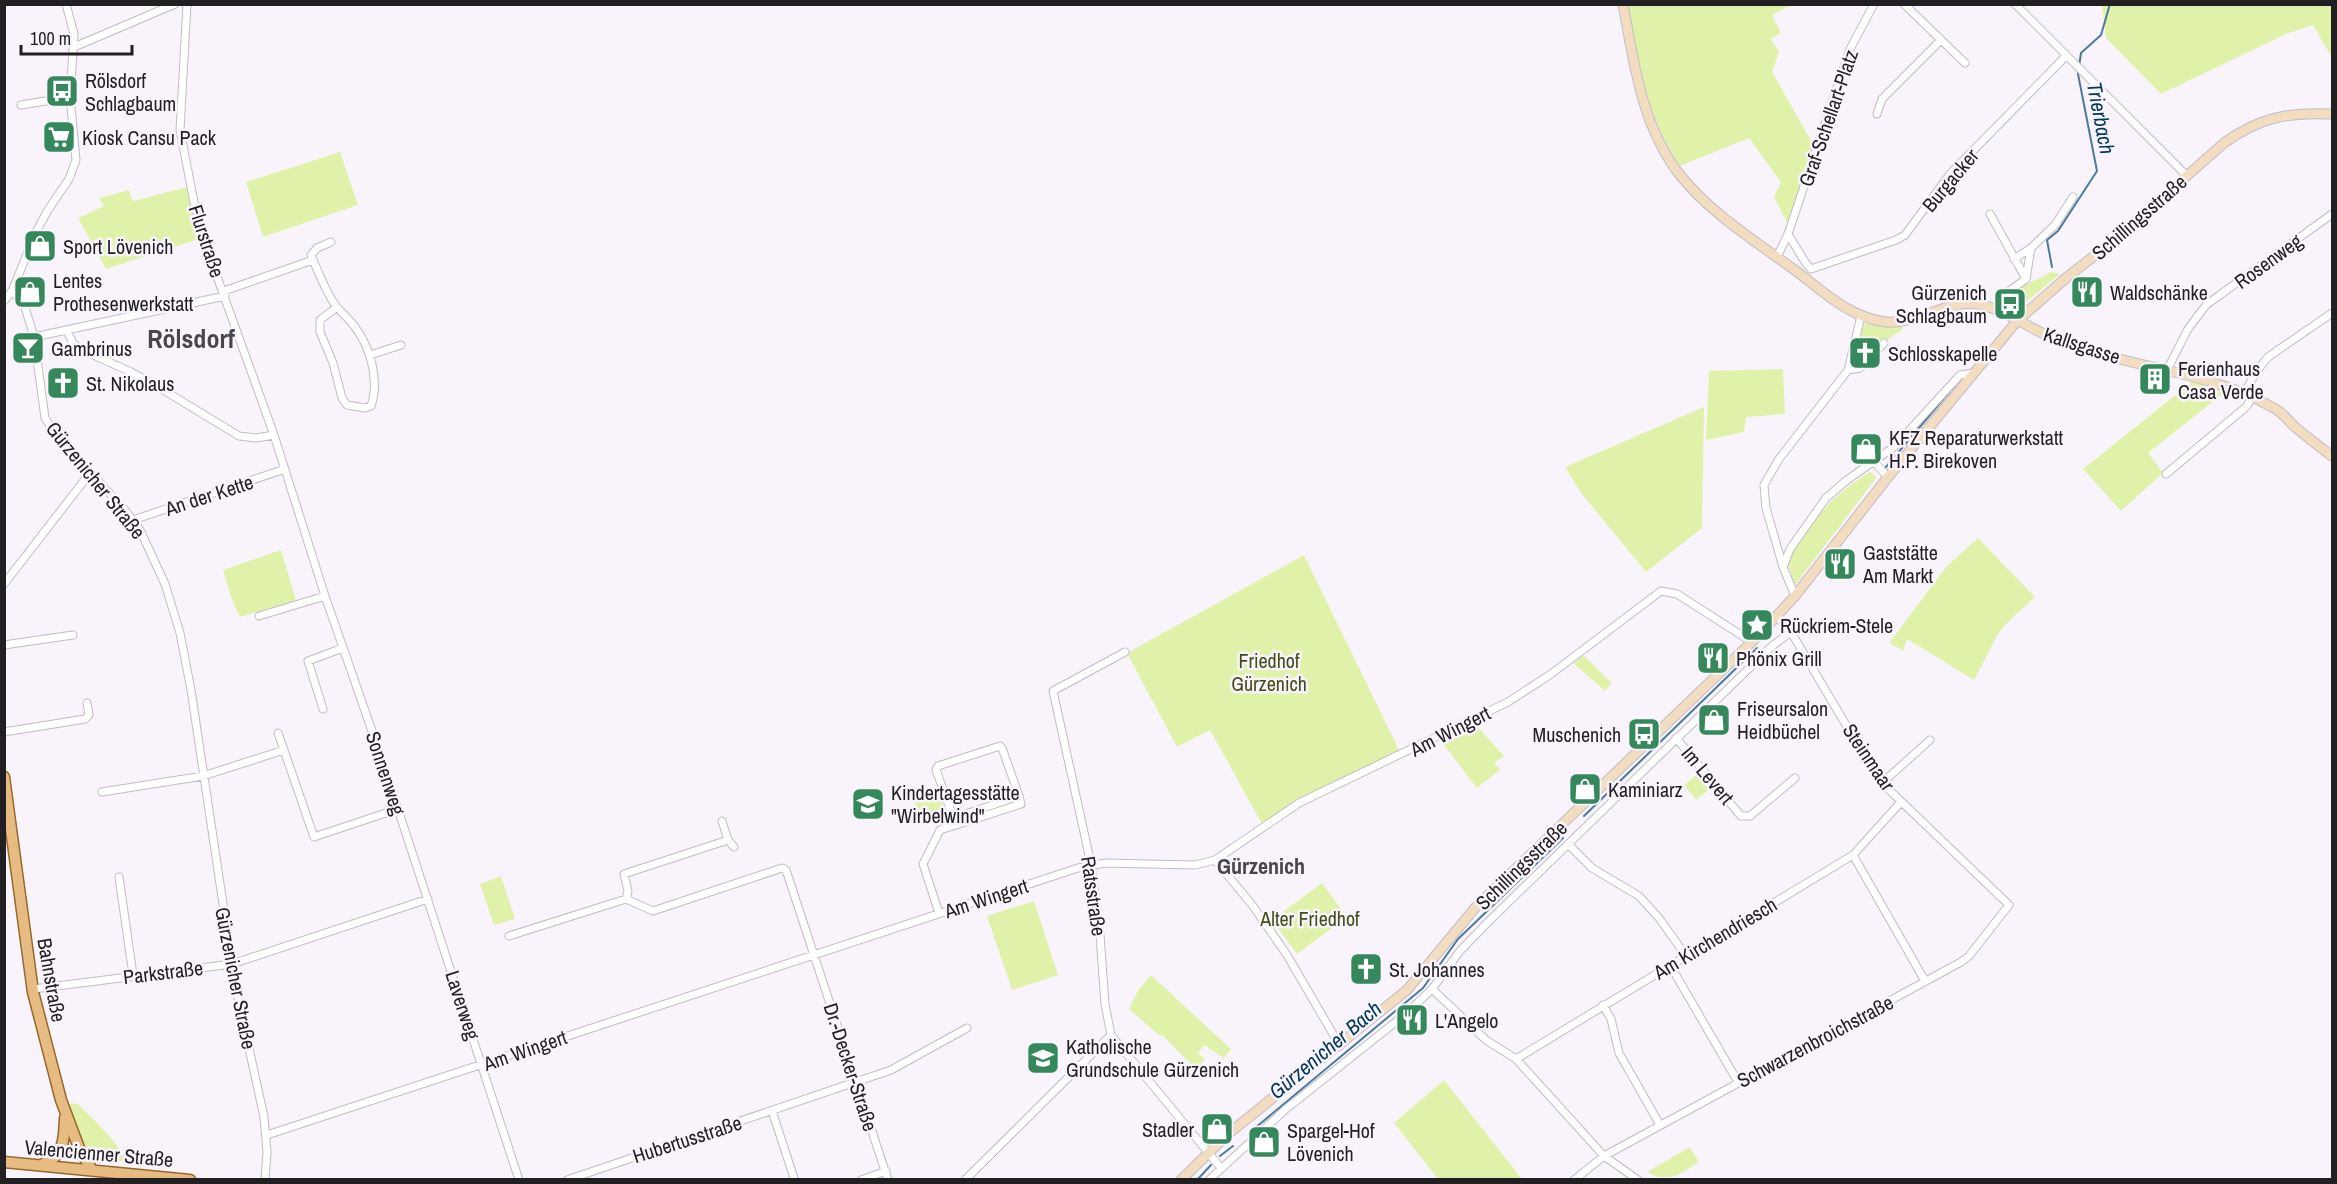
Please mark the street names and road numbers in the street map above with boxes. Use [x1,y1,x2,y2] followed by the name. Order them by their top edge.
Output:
[1792,46,1864,190] street label: Graf-Schellart-Platz
[1916,142,1985,217] street label: Burgacker
[2086,168,2192,266] street label: Schillingsstraße
[183,201,231,281] street label: Flurstraße
[2229,227,2307,295] street label: Rosenweg
[2040,320,2124,370] street label: Kallsgasse
[40,416,152,544] street label: Gürzenicher Straße
[161,468,257,522] street label: An der Kette
[1404,699,1495,763] street label: Am Wingert
[1837,718,1902,796] street label: Steinmaar
[360,728,412,818] street label: Sonnenweg
[1676,740,1741,810] street label: Im Levert
[1469,814,1573,916] street label: Schillingsstraße
[1075,854,1113,938] street label: Ratsstraße
[940,872,1032,925] street label: Am Wingert
[1647,891,1782,986] street label: Am Kirchendriesch
[209,905,263,1051] street label: Gürzenicher Straße
[31,936,73,1024] street label: Bahnstraße
[122,954,204,990] street label: Parkstraße
[439,967,487,1043] street label: Laverweg
[1732,988,1898,1094] street label: Schwarzenbroichstraße
[818,1000,884,1134] street label: Dr.-Decker-Straße
[479,1023,571,1077] street label: Am Wingert
[629,1109,745,1169] street label: Hubertusstraße
[23,1133,175,1173] street label: Valencienner Straße

